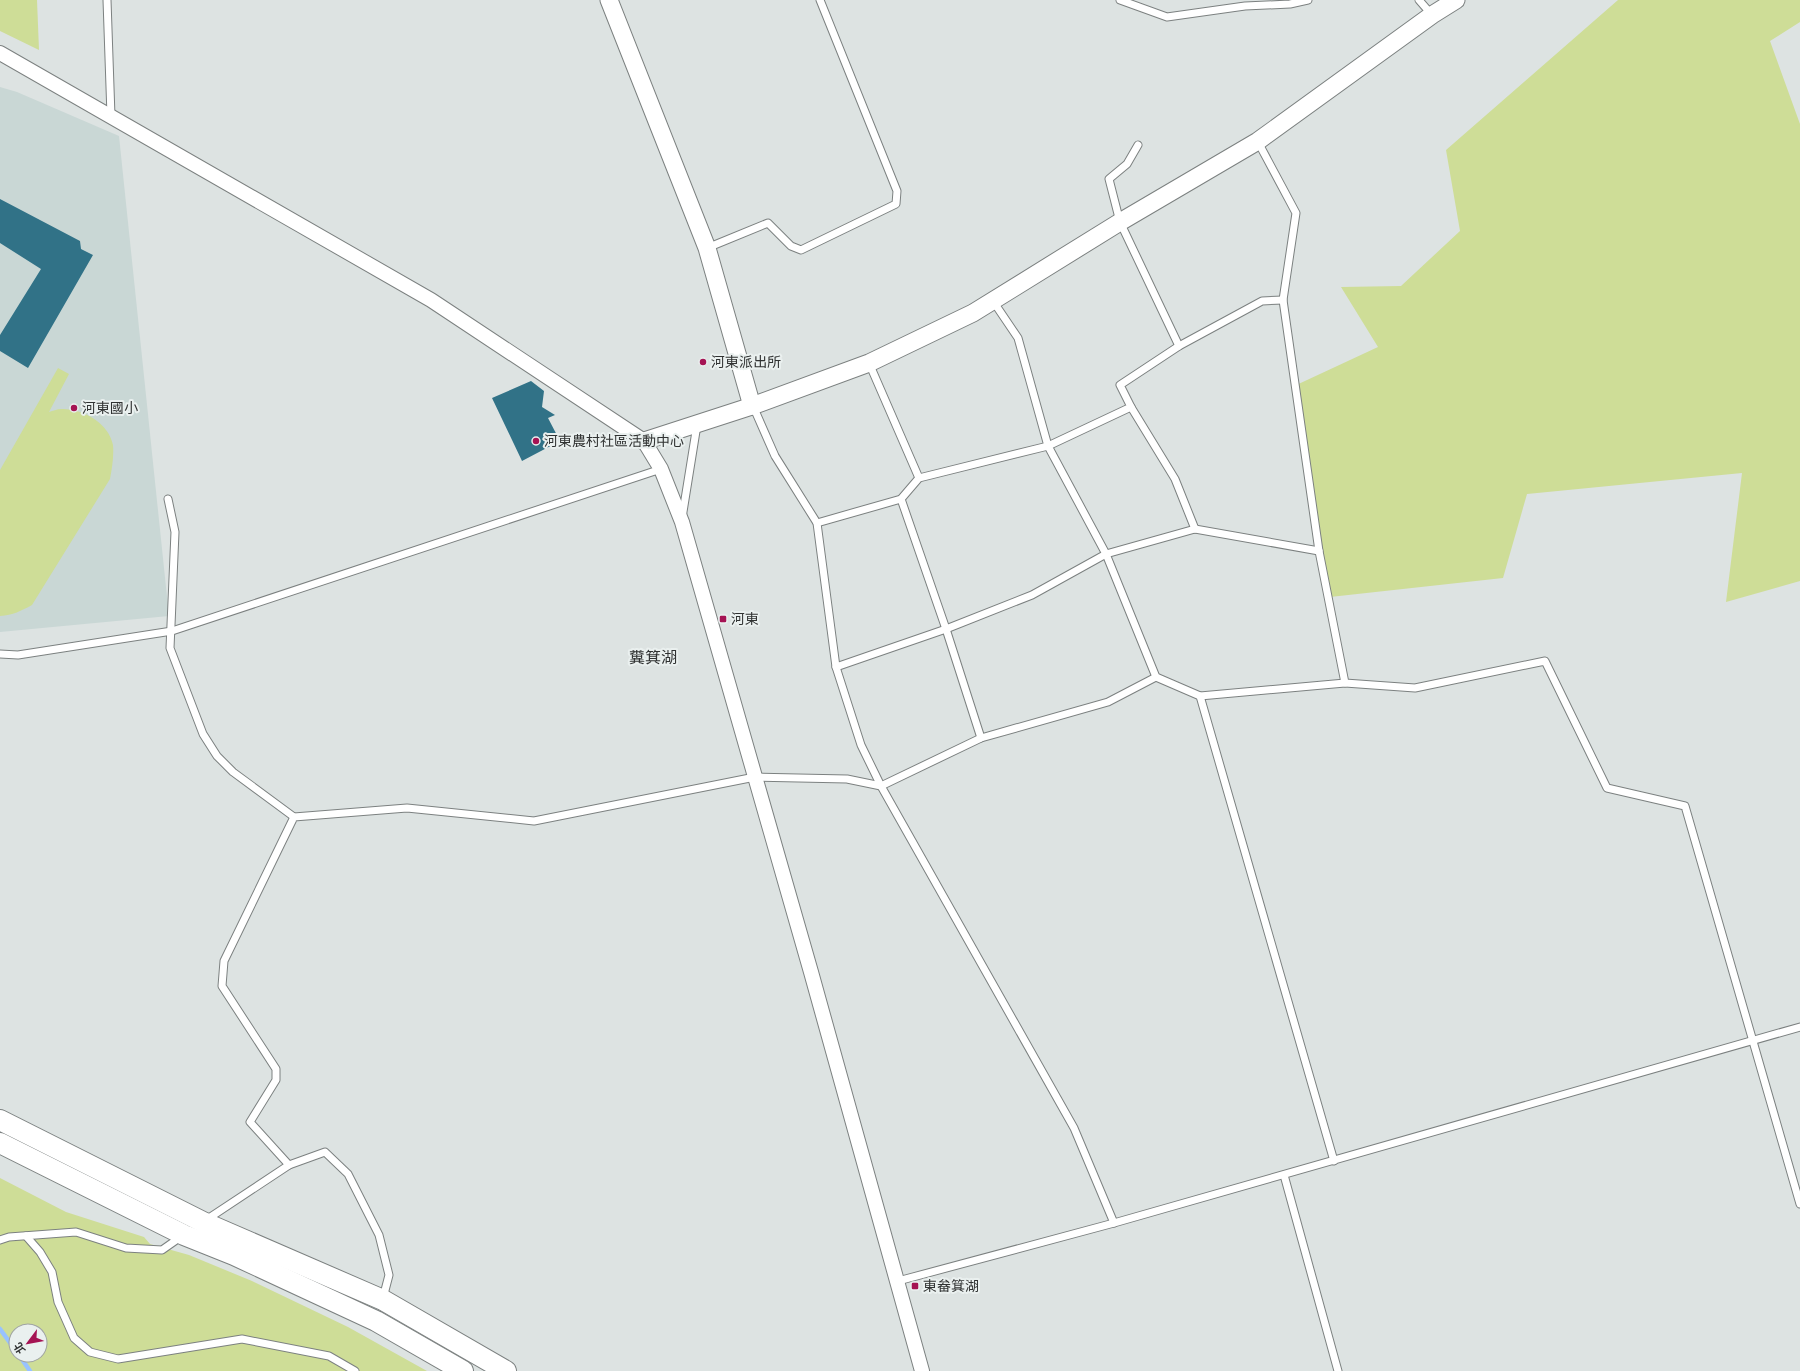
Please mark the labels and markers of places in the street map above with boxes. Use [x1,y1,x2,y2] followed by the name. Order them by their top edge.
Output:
[711,354,781,371] place label: 河東派出所
[698,357,708,367] marker: 河東派出所
[82,400,138,417] place label: 河東國小
[69,403,79,413] marker: 河東國小
[544,433,684,450] place label: 河東農村社區活動中心
[531,436,541,446] marker: 河東農村社區活動中心
[731,611,759,628] place label: 河東
[718,614,728,624] marker: 河東
[923,1278,979,1295] place label: 東畚箕湖
[910,1281,920,1291] marker: 東畚箕湖

